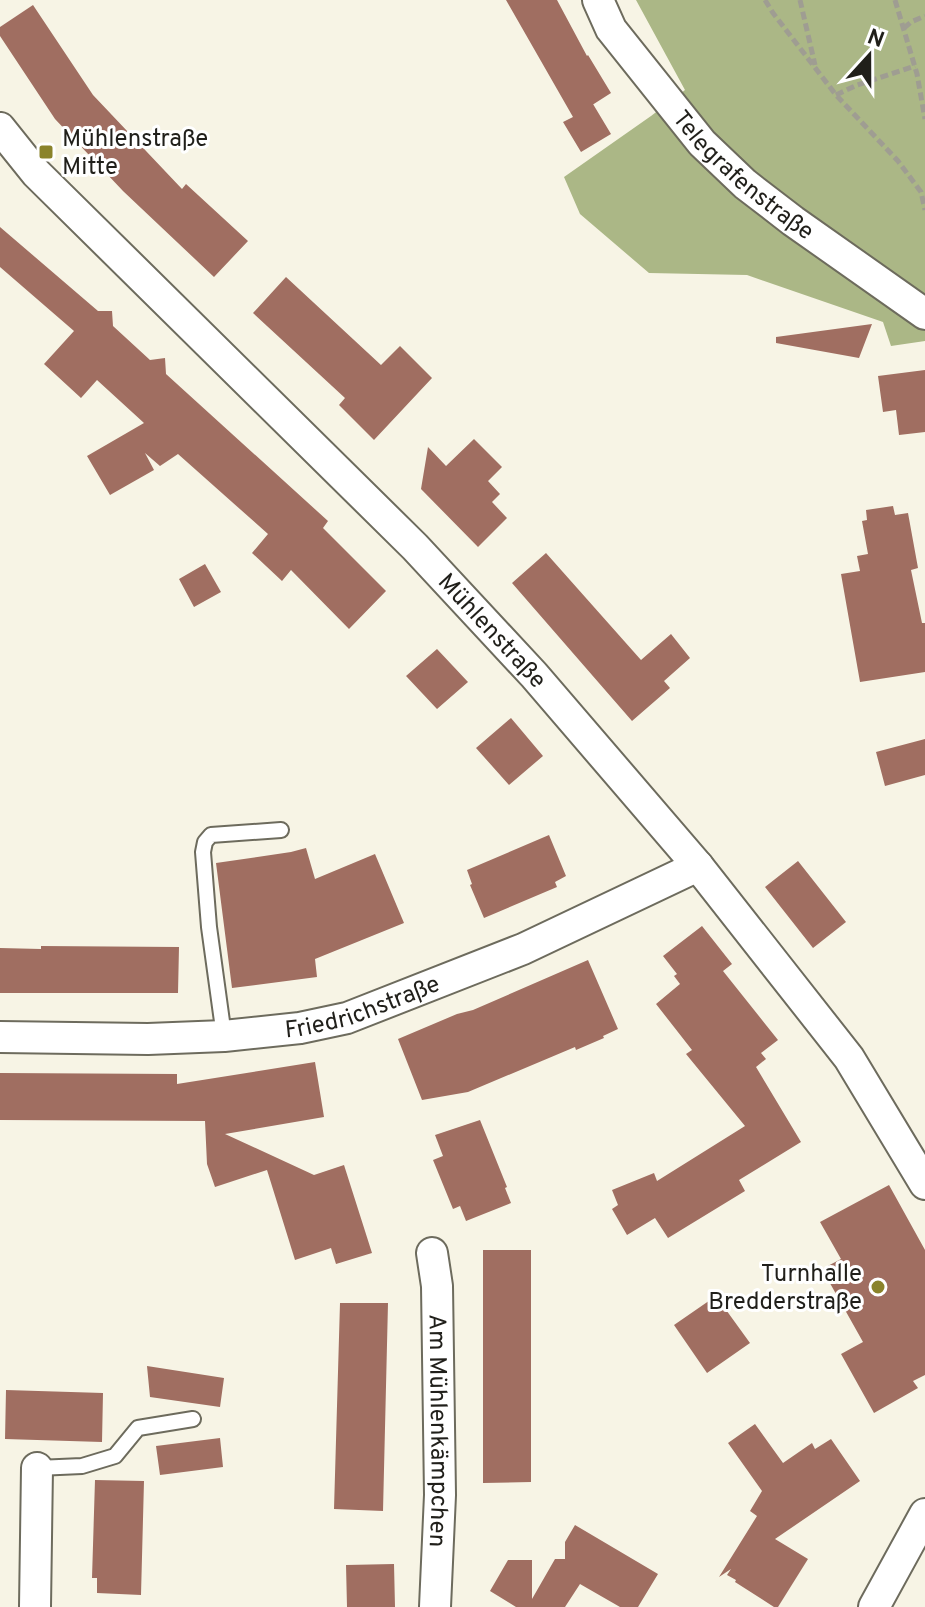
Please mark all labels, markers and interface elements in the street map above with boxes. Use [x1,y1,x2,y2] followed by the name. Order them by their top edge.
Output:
[829,16,909,96] north arrow
[863,24,887,55] text: N
[665,105,819,248] street label: Telegrafenstraße
[62,125,208,183] place label: Mühlenstraße Mitte
[37,143,55,161] marker: Mühlenstraße Mitte
[430,568,552,695] street label: Mühlenstraße
[283,970,445,1047] street label: Friedrichstraße
[708,1260,862,1318] place label: Turnhalle Bredderstraße
[869,1278,887,1296] marker: Turnhalle Bredderstraße
[420,1314,453,1548] street label: Am Mühlenkämpchen

